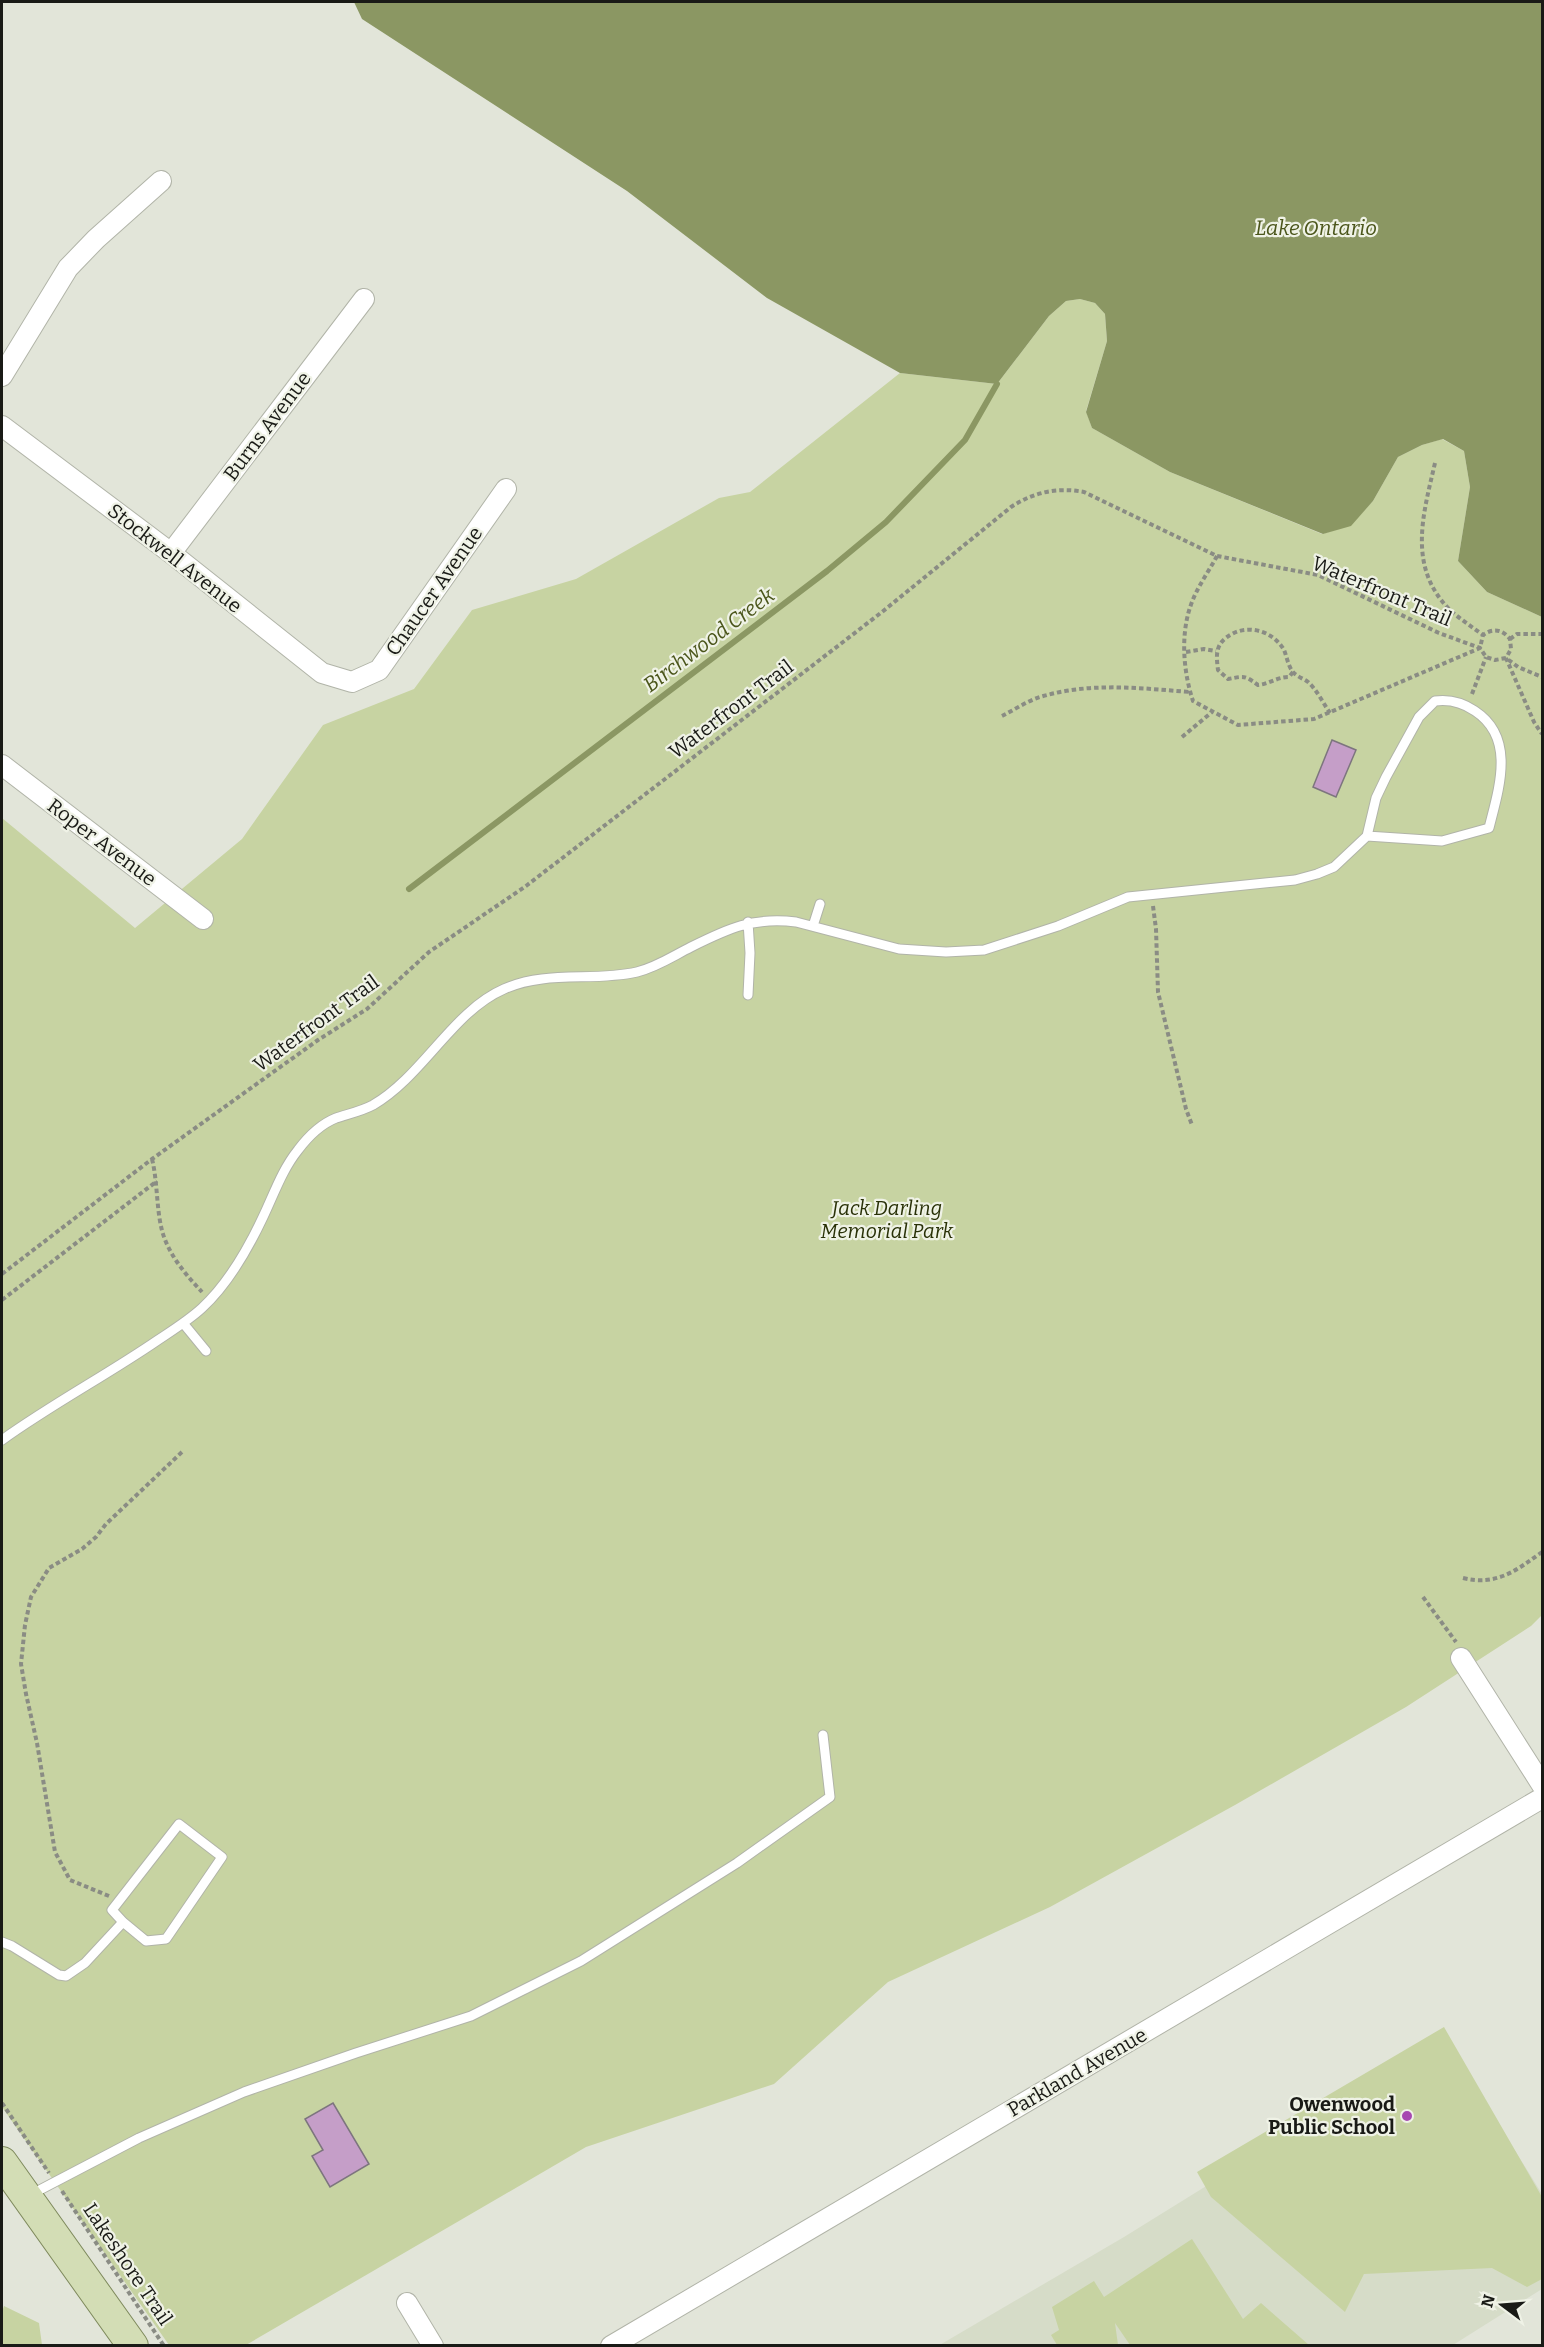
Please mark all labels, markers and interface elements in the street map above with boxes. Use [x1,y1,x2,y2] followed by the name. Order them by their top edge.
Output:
[1255,215,1377,241] water label: Lake Ontario
[218,367,316,485] street label: Burns Avenue
[103,498,247,618] street label: Stockwell Avenue
[381,522,487,660] street label: Chaucer Avenue
[1309,551,1456,631] street label: Waterfront Trail
[638,582,780,698] water label: Birchwood Creek
[664,654,798,764] street label: Waterfront Trail
[43,793,161,891] street label: Roper Avenue
[249,969,384,1077] street label: Waterfront Trail
[821,1196,954,1243] park label: Jack Darling Memorial Park
[1003,2022,1151,2122] street label: Parkland Avenue
[1268,2092,1395,2139] place label: Owenwood Public School
[1400,2109,1414,2123] marker: Owenwood Public School
[78,2198,178,2330] street label: Lakeshore Trail
[1472,2275,1532,2335] north arrow
[1477,2292,1499,2310] text: N

